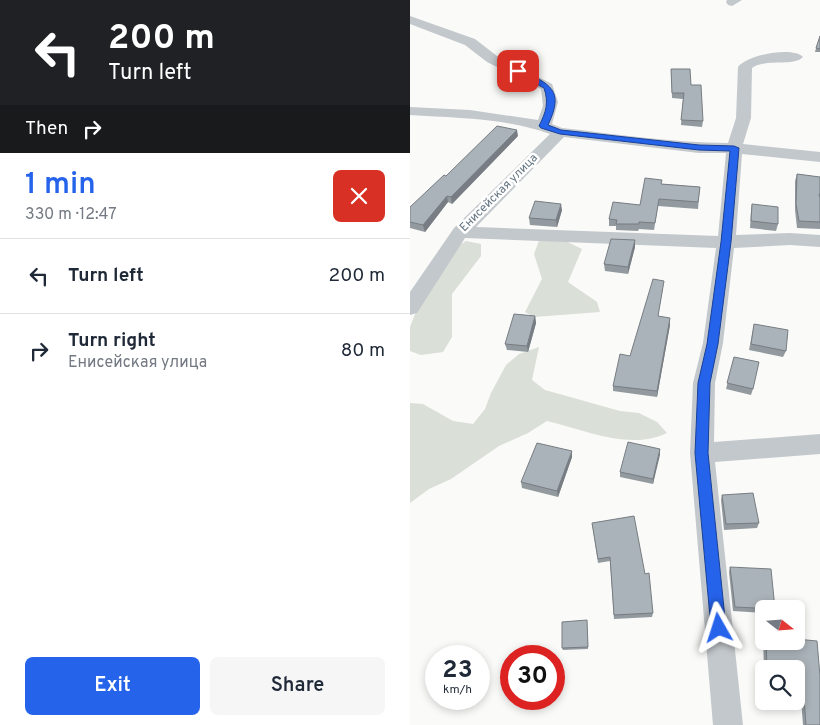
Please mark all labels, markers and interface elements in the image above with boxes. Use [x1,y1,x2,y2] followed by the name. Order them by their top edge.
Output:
[108,17,215,61] text: 200 m
[25,20,90,85] icon: left
[497,50,539,92] pin
[504,57,532,85] icon: arrive
[108,60,191,87] text: Turn left
[78,115,106,143] icon: right
[25,117,68,141] text: Then
[456,150,542,236] street label: Енисейская улица
[25,167,96,204] text: 1 min
[333,170,385,222] button: close
[25,205,117,225] text: 330 m · 12:47
[25,262,53,290] icon: left
[68,264,144,288] text: Turn left
[329,264,385,288] text: 200 m
[68,329,156,353] text: Turn right
[25,337,53,365] icon: right
[341,339,385,363] text: 80 m
[68,353,207,373] text: Енисейская улица
[755,600,805,650] north arrow
[755,600,805,710] map controls
[692,601,744,653] position arrow
[500,645,565,710] speed limit sign: 30
[442,655,473,687] text: 23
[25,657,200,715] button: Exit
[210,657,385,715] button: Share
[755,660,805,710] button: search
[443,682,472,698] text: km/h

